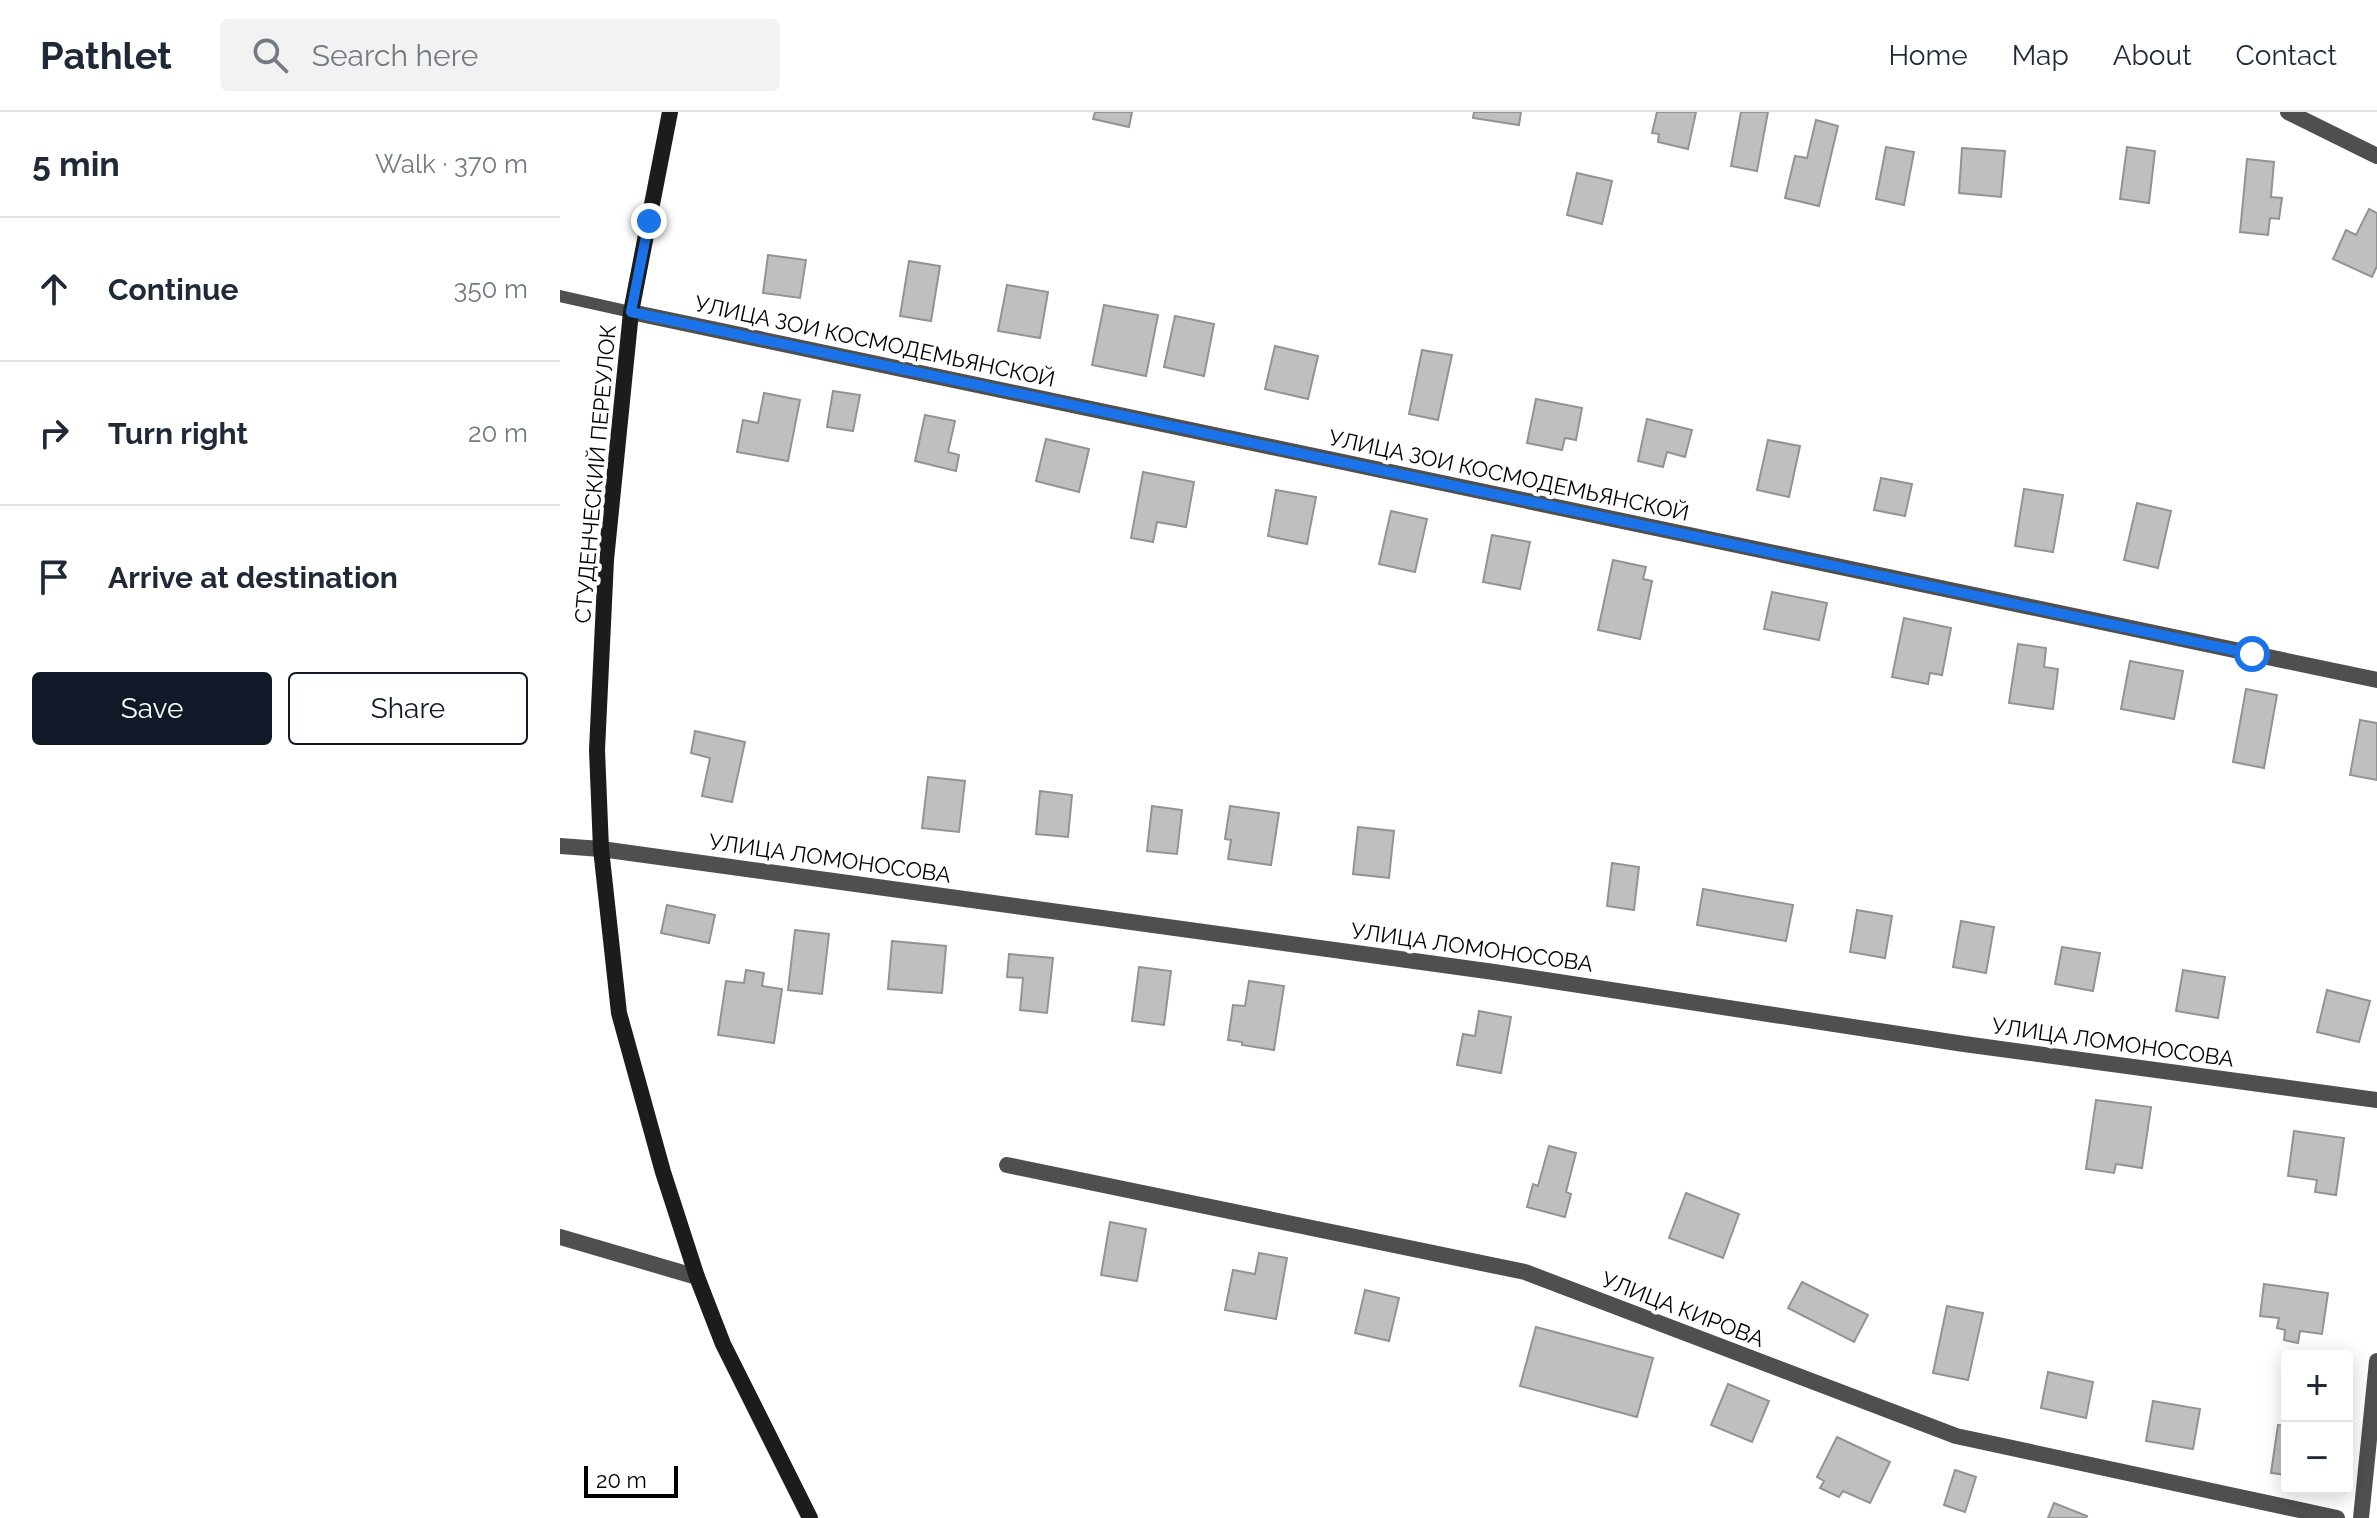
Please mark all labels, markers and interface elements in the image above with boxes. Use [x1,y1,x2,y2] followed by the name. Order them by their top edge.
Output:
[220,19,780,91] search box
[40,33,172,78] text: Pathlet
[248,33,292,77] icon: search
[312,38,478,73] text: Search here
[1888,39,1968,72] text: Home
[2012,39,2069,72] text: Map
[2113,39,2192,72] text: About
[2236,39,2337,72] text: Contact
[32,144,120,184] text: 5 min
[375,149,528,179] text: Walk · 370 m
[631,203,667,239] route end
[32,267,76,311] icon: ahead
[108,272,239,307] text: Continue
[454,274,528,304] text: 350 m
[692,290,1058,392] street label: УЛИЦА ЗОИ КОСМОДЕМЬЯНСКОЙ
[569,324,621,624] street label: СТУДЕНЧЕСКИЙ ПЕРЕУЛОК
[32,411,76,455] icon: right
[108,416,248,451] text: Turn right
[468,418,528,448] text: 20 m
[1326,424,1692,526] street label: УЛИЦА ЗОИ КОСМОДЕМЬЯНСКОЙ
[32,555,76,599] icon: arrive
[108,560,398,595] text: Arrive at destination
[2234,636,2270,672] route start
[32,672,272,745] button: Save
[288,672,528,745] button: Share
[707,828,953,888] street label: УЛИЦА ЛОМОНОСОВА
[1349,917,1595,977] street label: УЛИЦА ЛОМОНОСОВА
[1990,1012,2236,1072] street label: УЛИЦА ЛОМОНОСОВА
[1598,1266,1768,1352] street label: УЛИЦА КИРОВА
[2281,1350,2353,1494] map controls
[2281,1350,2353,1422] button: +
[2281,1422,2353,1494] button: −
[584,1462,678,1498] scale bar
[596,1467,647,1493] text: 20 m

